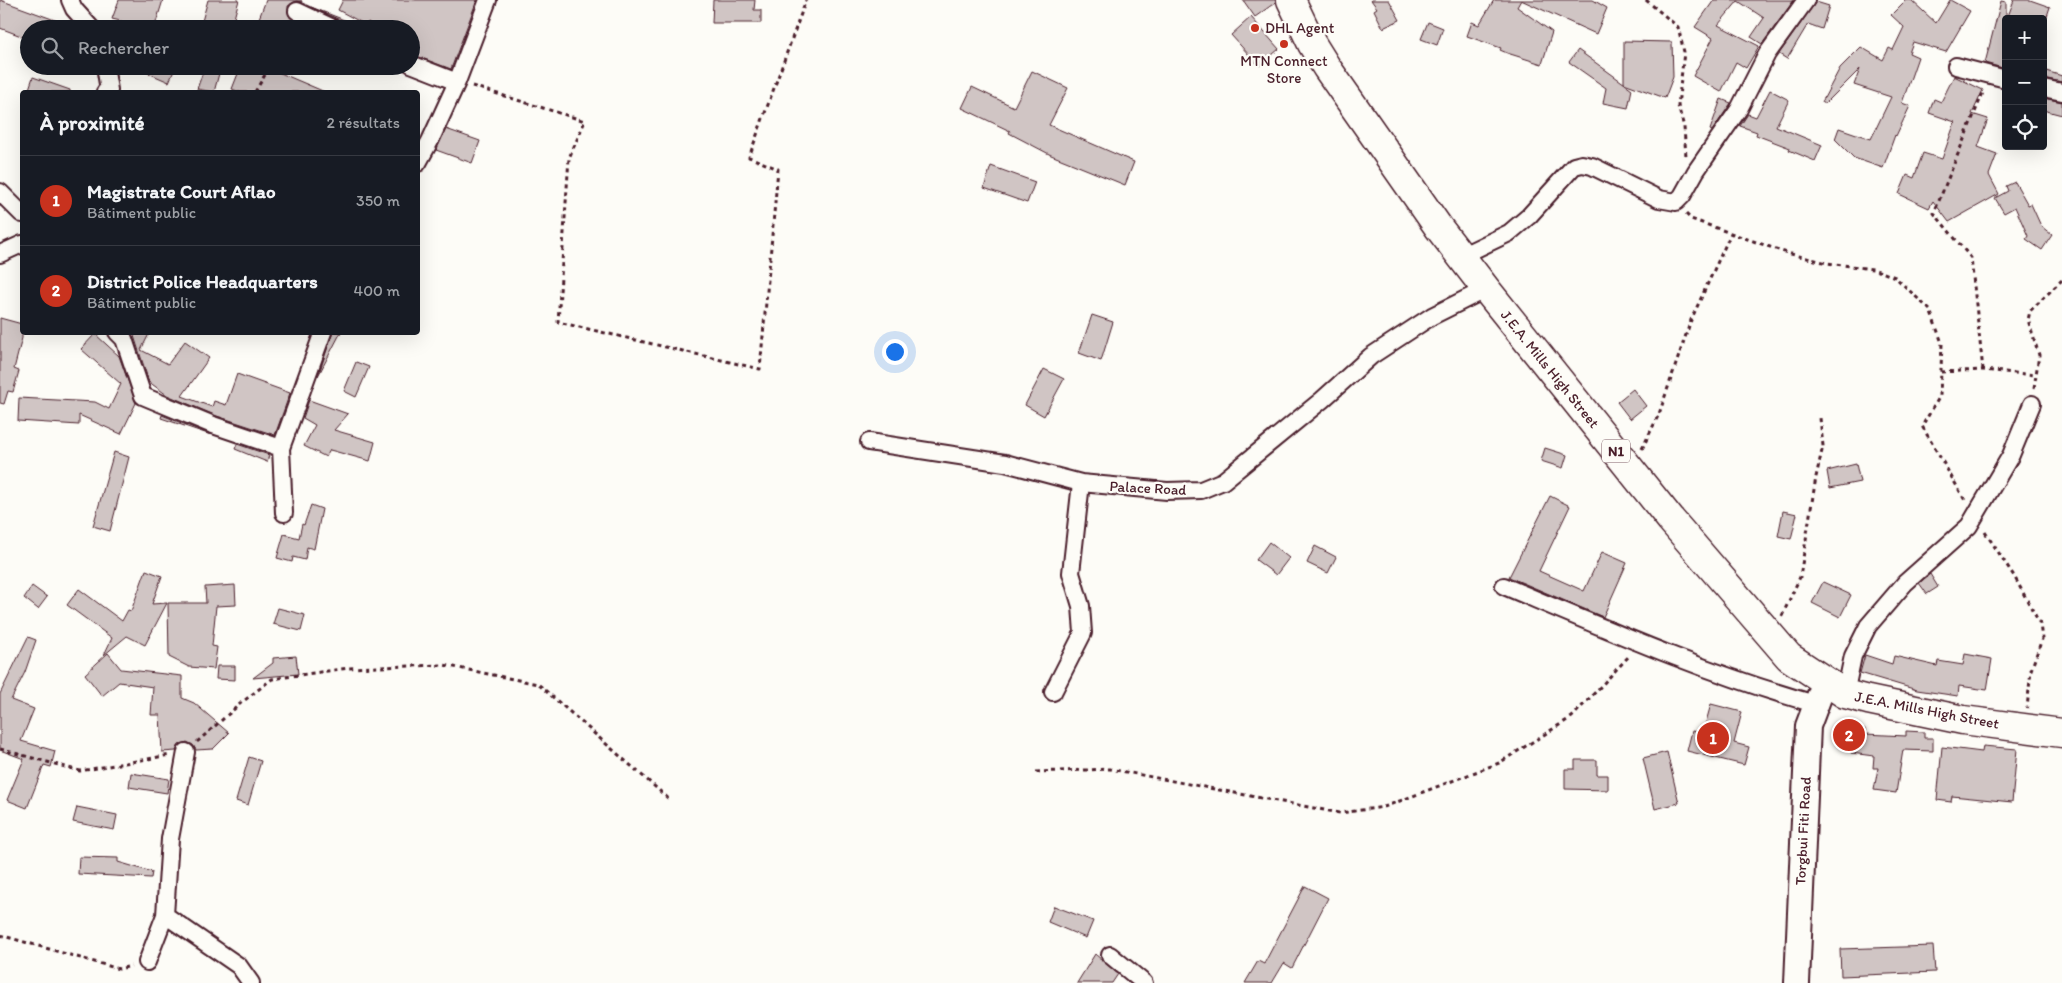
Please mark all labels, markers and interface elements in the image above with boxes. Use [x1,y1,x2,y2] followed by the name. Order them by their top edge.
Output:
[2002,15,2047,150] map controls
[2002,15,2047,60] button: +
[1265,19,1335,37] place label: DHL Agent
[20,20,420,75] search box
[1249,22,1261,34] marker: DHL Agent
[38,34,66,62] icon: search
[78,36,169,59] text: Rechercher
[1278,38,1290,50] marker: MTN Connect Store
[1240,52,1328,87] place label: MTN Connect Store
[2002,60,2047,105] button: −
[2002,105,2047,150] button: locate
[40,110,145,135] text: À proximité
[326,113,400,132] text: 2 résultats
[87,180,276,203] text: Magistrate Court Aflao
[52,191,60,210] text: 1
[356,191,400,210] text: 350 m
[87,203,196,222] text: Bâtiment public
[87,270,318,293] text: District Police Headquarters
[52,281,60,300] text: 2
[354,281,400,300] text: 400 m
[87,293,196,312] text: Bâtiment public
[1497,306,1603,432] street label: J.E.A. Mills High Street
[882,339,908,365] your location
[1602,440,1630,462] road number: N1
[1109,477,1187,499] street label: Palace Road
[1853,687,2001,733] street label: J.E.A. Mills High Street
[1833,716,1865,754] pin: 2
[1697,719,1729,757] pin: 1
[1791,776,1815,886] street label: Torgbui Fiti Road

